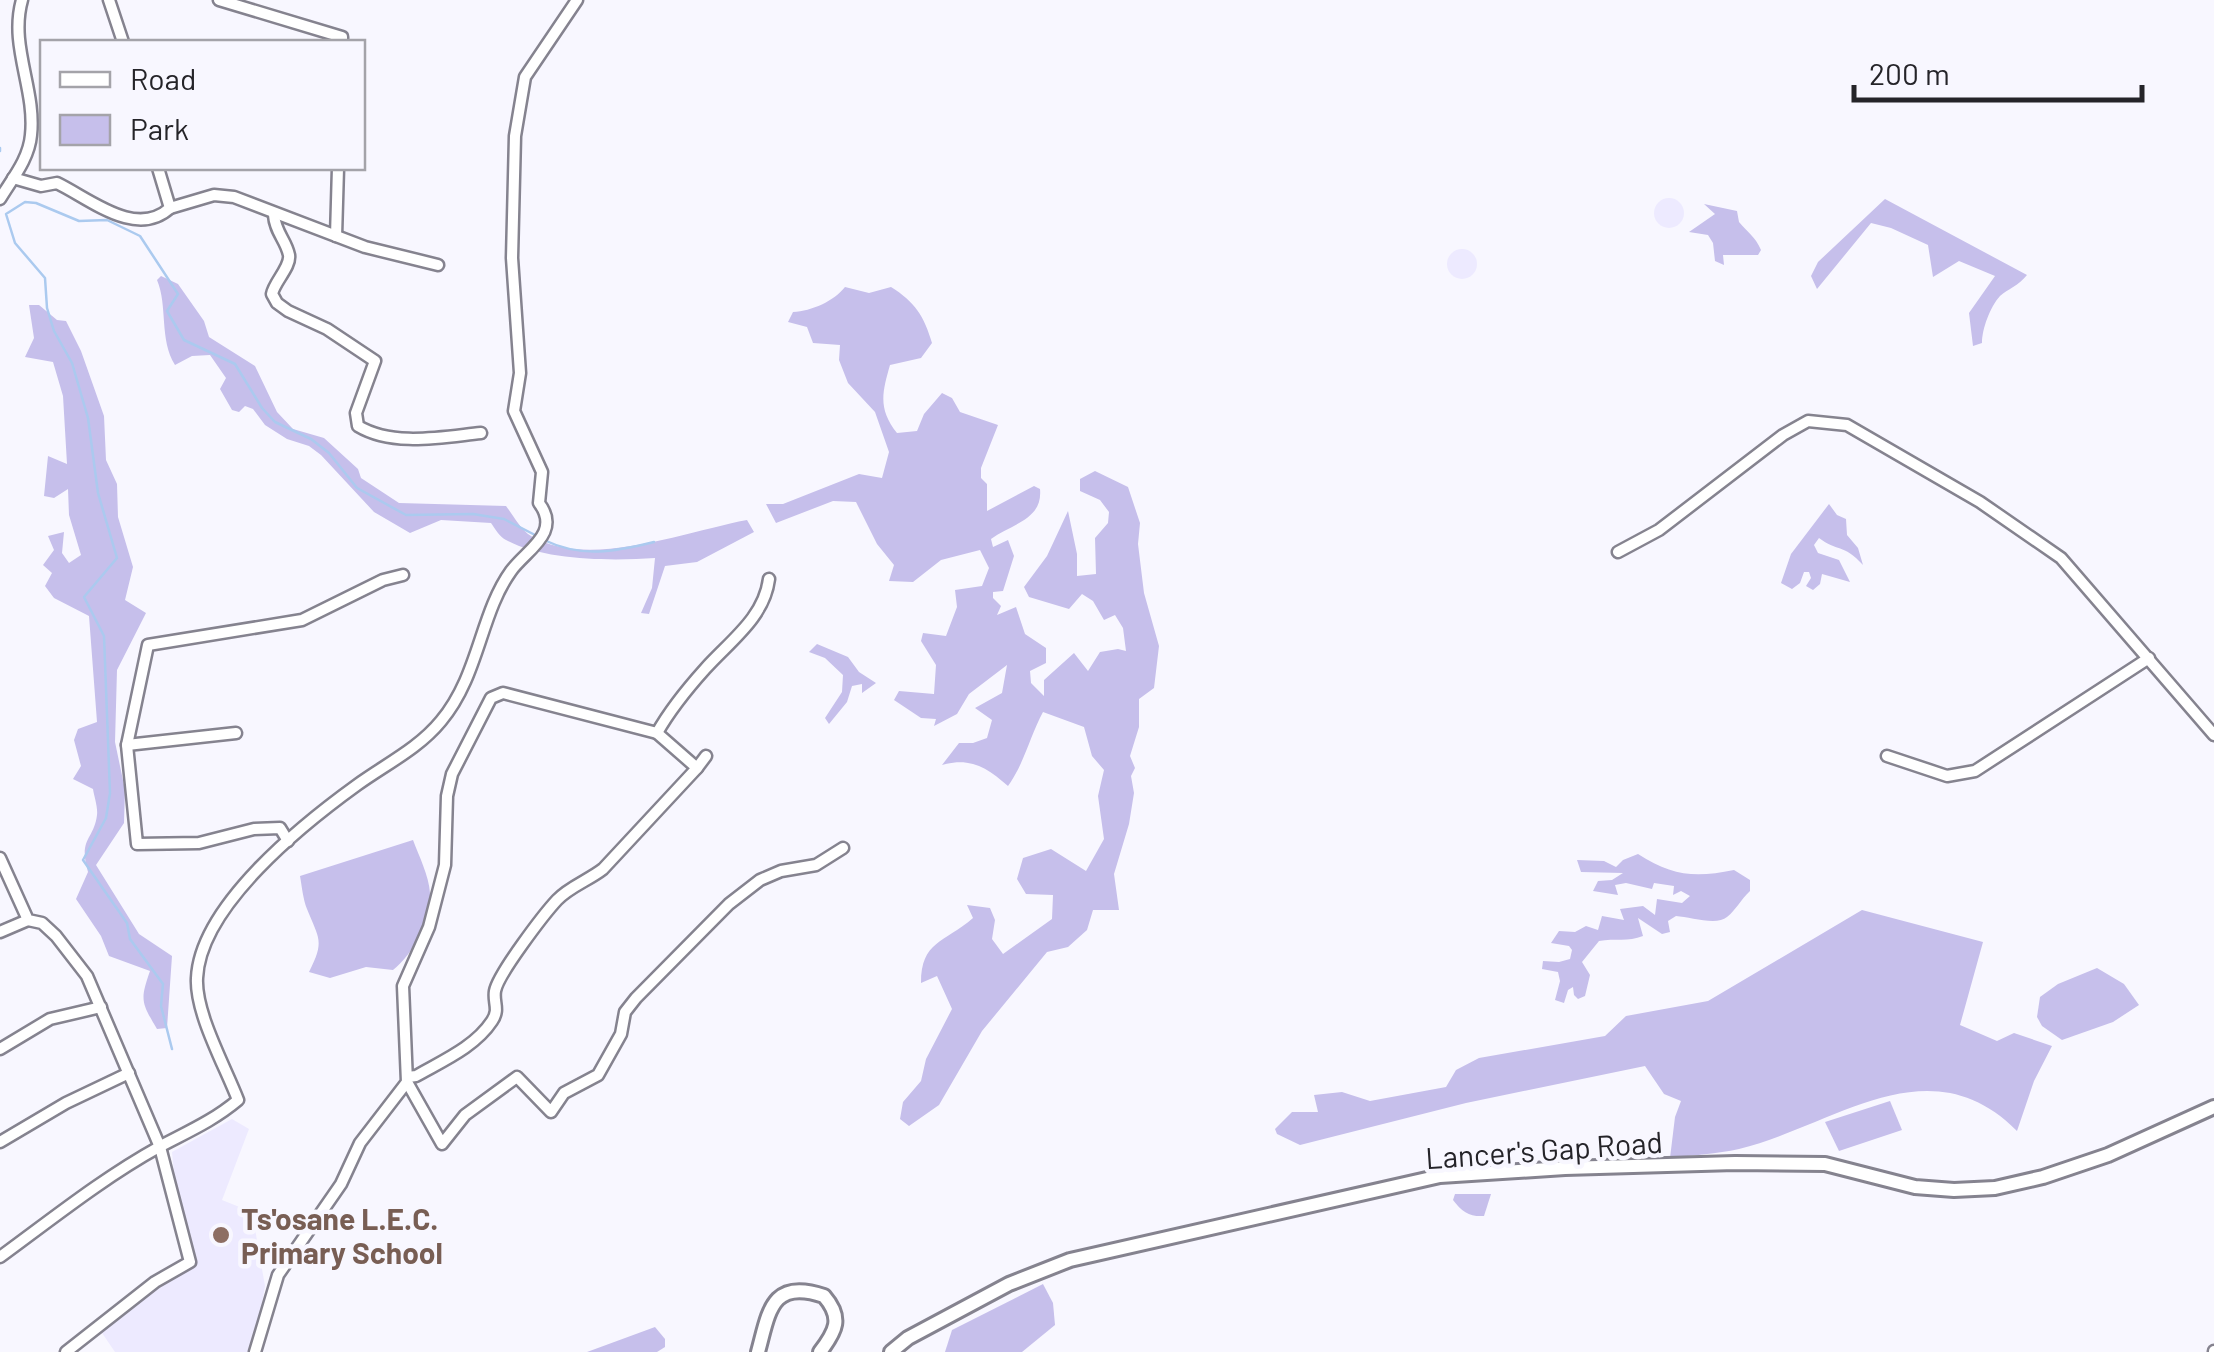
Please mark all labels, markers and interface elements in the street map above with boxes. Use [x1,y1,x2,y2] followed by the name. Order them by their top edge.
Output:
[40,40,365,170] legend
[1854,40,2142,102] scale bar
[1869,55,1950,91] text: 200 m
[130,60,196,96] text: Road
[130,110,189,146] text: Park
[1424,1123,1664,1175] street label: Lancer's Gap Road
[241,1200,443,1270] place label: Ts'osane L.E.C. Primary School
[210,1224,232,1246] marker: Ts'osane L.E.C. Primary School

